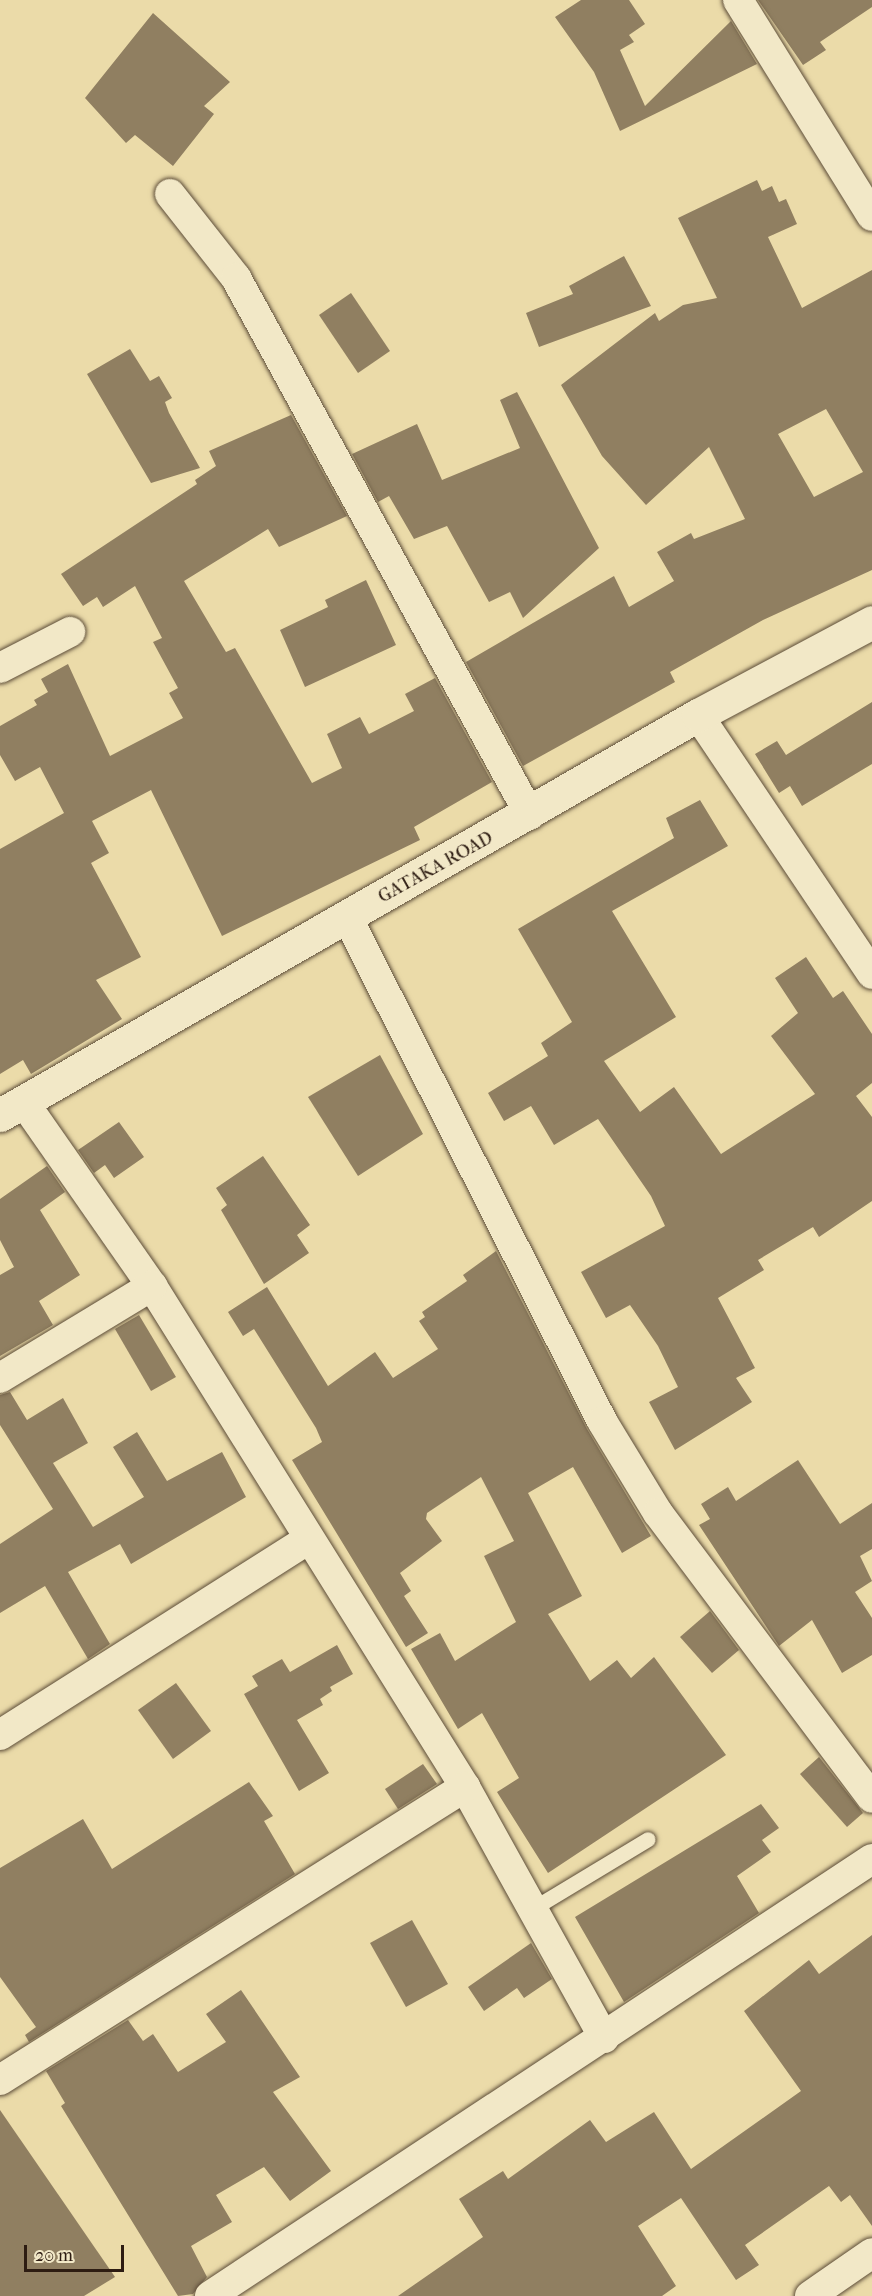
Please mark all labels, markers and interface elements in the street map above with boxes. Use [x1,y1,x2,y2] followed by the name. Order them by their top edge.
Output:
[375,828,497,908] street label: GATAKA ROAD
[27,2233,128,2271] scale bar
[35,2245,73,2266] text: 20 m

